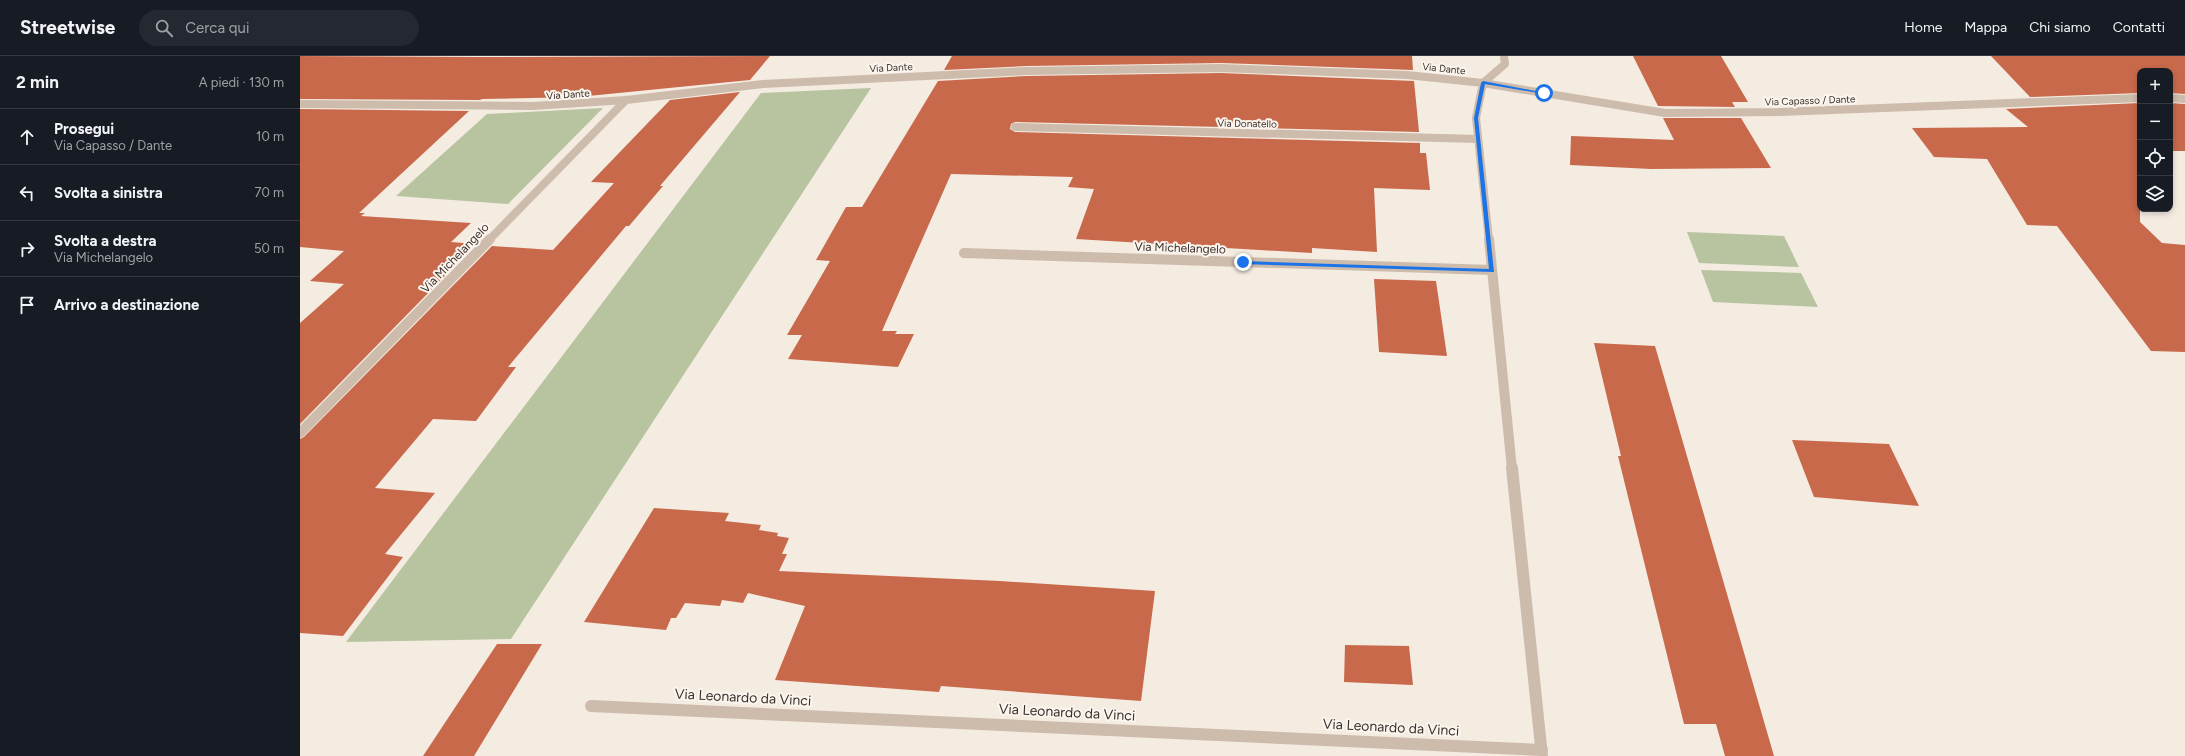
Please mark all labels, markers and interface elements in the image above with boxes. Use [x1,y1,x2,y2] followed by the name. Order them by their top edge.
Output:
[139,10,419,46] search box
[20,16,115,39] text: Streetwise
[153,17,175,39] icon: search
[185,19,249,37] text: Cerca qui
[1904,19,1943,36] text: Home
[1965,19,2007,36] text: Mappa
[2029,19,2091,36] text: Chi siamo
[2113,19,2165,36] text: Contatti
[869,60,914,75] street label: Via Dante
[1422,60,1467,77] street label: Via Dante
[2137,68,2173,212] map controls
[2137,68,2173,104] button: +
[16,72,59,92] text: 2 min
[199,75,284,90] text: A piedi · 130 m
[1535,84,1553,102] route start
[546,86,591,103] street label: Via Dante
[1764,92,1856,109] street label: Via Capasso / Dante
[2137,104,2173,140] button: −
[1217,116,1277,131] street label: Via Donatello
[54,120,114,138] text: Prosegui
[16,126,38,148] icon: ahead
[256,129,284,144] text: 10 m
[54,138,172,153] text: Via Capasso / Dante
[2137,140,2173,176] button: locate
[2137,176,2173,212] button: layers
[16,182,38,204] icon: left
[54,184,163,202] text: Svolta a sinistra
[254,185,284,200] text: 70 m
[418,220,492,296] street label: Via Michelangelo
[54,232,157,250] text: Svolta a destra
[16,238,38,260] icon: right
[1134,239,1226,257] street label: Via Michelangelo
[254,241,284,256] text: 50 m
[54,250,153,265] text: Via Michelangelo
[1234,253,1252,271] route end
[16,294,38,316] icon: arrive
[54,296,199,314] text: Arrivo a destinazione
[674,685,812,710] street label: Via Leonardo da Vinci
[998,700,1136,725] street label: Via Leonardo da Vinci
[1322,715,1460,740] street label: Via Leonardo da Vinci

